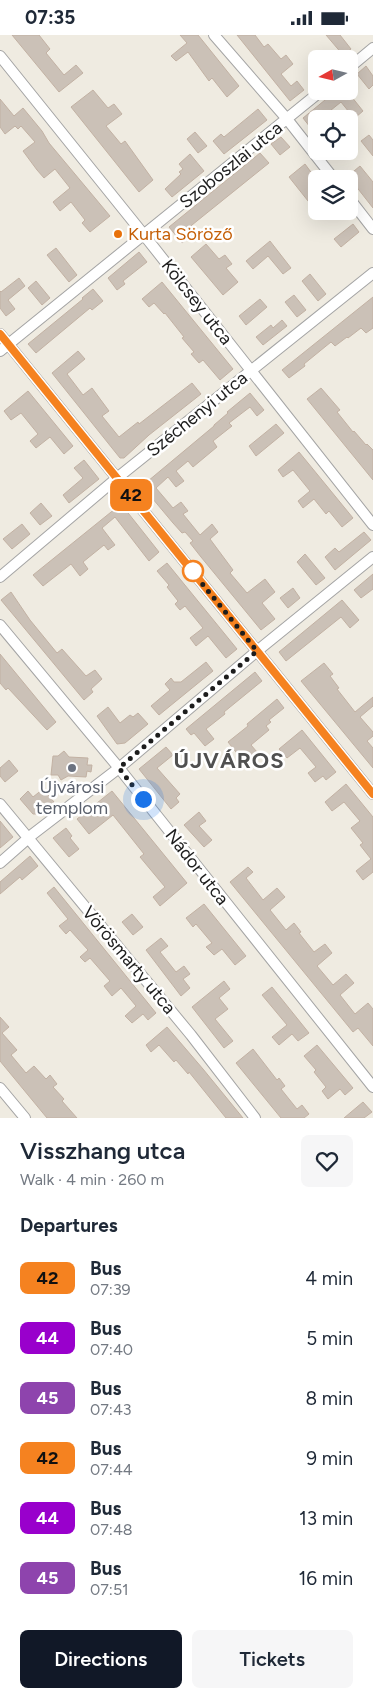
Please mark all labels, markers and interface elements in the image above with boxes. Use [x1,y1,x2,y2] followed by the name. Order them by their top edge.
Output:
[25,6,75,29] text: 07:35
[308,50,358,100] north arrow
[308,50,358,220] map controls
[308,110,358,160] button: locate
[175,117,287,213] street label: Szoboszlai utca
[308,170,358,220] button: layers
[128,223,233,245] place label: Kurta Söröző
[112,228,124,240] marker: Kurta Söröző
[157,255,237,349] street label: Kölcsey utca
[142,367,252,461] street label: Széchenyi utca
[108,479,154,511] line badge: 42
[120,484,142,506] text: 42
[182,560,204,582] unlabelled marker
[173,747,285,774] district label: ÚJVÁROS
[66,762,78,774] marker: Újvárosi templom
[36,776,108,819] place label: Újvárosi templom
[131,787,156,812] your location
[161,825,233,909] street label: Nádor utca
[77,902,181,1018] street label: Vörösmarty utca
[301,1135,353,1187] button: heart
[20,1136,185,1165] text: Visszhang utca
[20,1170,164,1189] text: Walk · 4 min · 260 m
[20,1214,118,1237] text: Departures
[90,1257,121,1280] text: Bus
[37,1267,58,1289] text: 42
[305,1267,353,1290] text: 4 min
[90,1280,131,1299] text: 07:39
[90,1317,121,1340] text: Bus
[36,1327,59,1349] text: 44
[306,1327,353,1350] text: 5 min
[90,1340,133,1359] text: 07:40
[90,1377,121,1400] text: Bus
[37,1387,58,1409] text: 45
[305,1387,353,1410] text: 8 min
[90,1400,132,1419] text: 07:43
[90,1437,121,1460] text: Bus
[37,1447,58,1469] text: 42
[306,1447,353,1470] text: 9 min
[90,1460,133,1479] text: 07:44
[90,1497,121,1520] text: Bus
[36,1507,59,1529] text: 44
[299,1507,353,1530] text: 13 min
[90,1520,133,1539] text: 07:48
[90,1557,121,1580] text: Bus
[37,1567,58,1589] text: 45
[299,1567,353,1590] text: 16 min
[90,1580,129,1599] text: 07:51
[20,1630,182,1688] button: Directions
[192,1630,353,1688] button: Tickets

